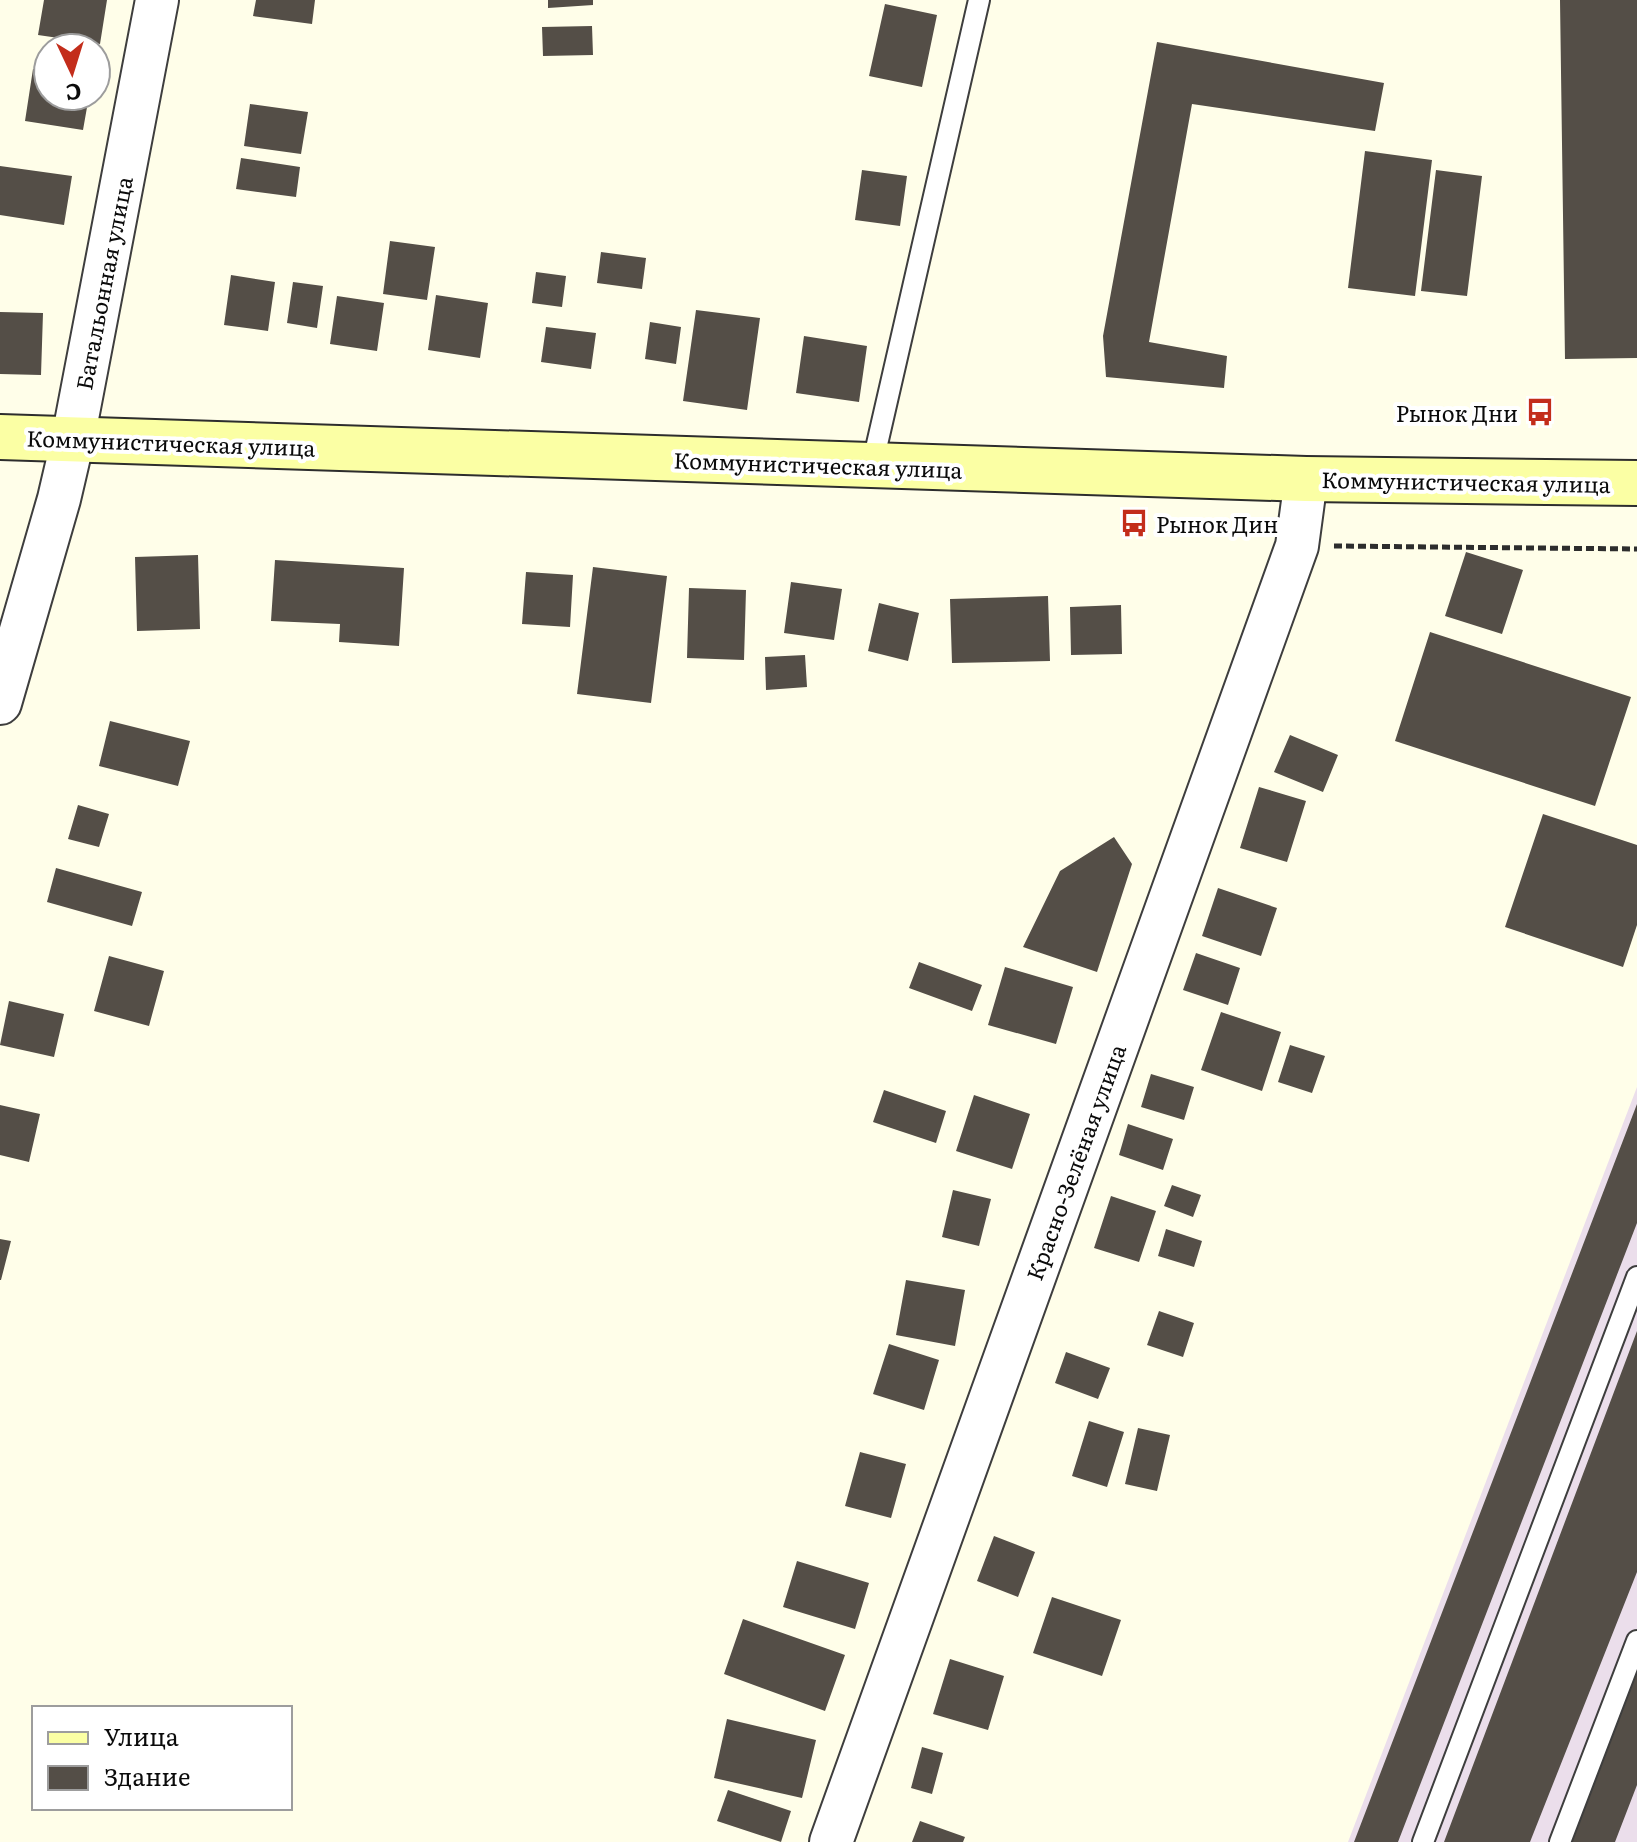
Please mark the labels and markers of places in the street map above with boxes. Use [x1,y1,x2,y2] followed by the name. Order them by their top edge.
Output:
[1396,396,1518,429] place label: Рынок Дни
[1525,397,1555,427] bus stop icon: Рынок Дни
[1156,507,1278,540] place label: Рынок Дин
[1119,508,1149,538] bus stop icon: Рынок Дин

